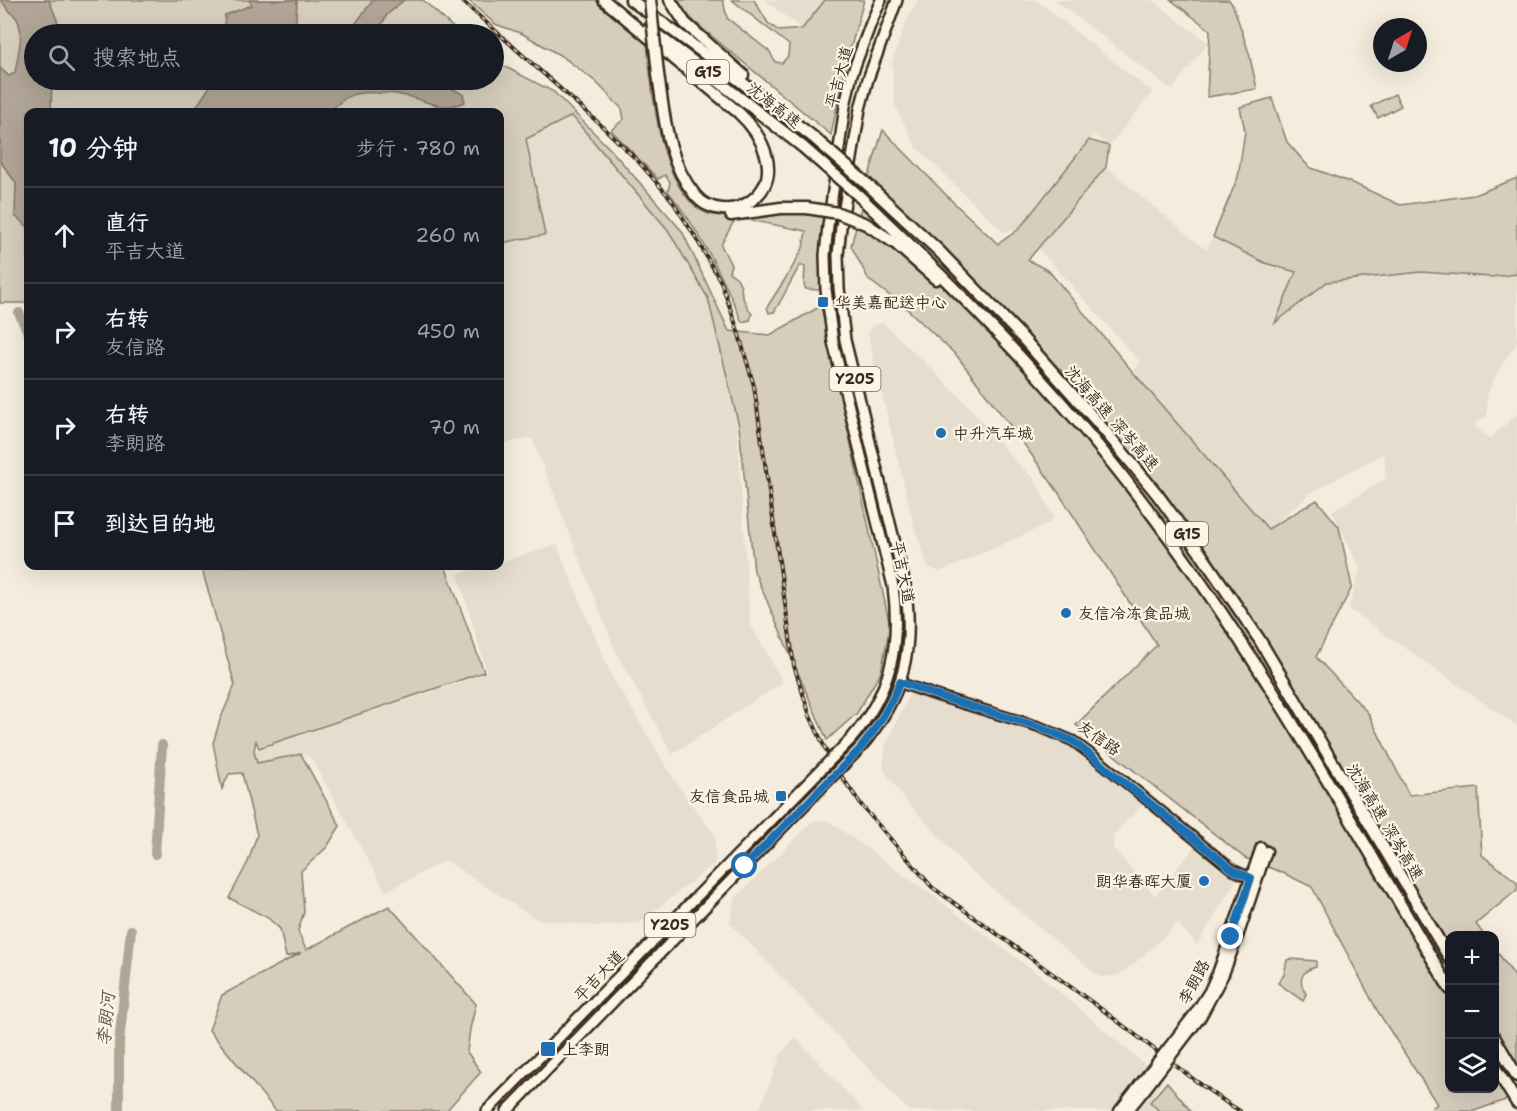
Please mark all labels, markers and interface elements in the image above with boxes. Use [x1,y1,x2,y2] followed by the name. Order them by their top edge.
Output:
[1373,18,1427,72] north arrow
[24,24,504,90] search box
[45,41,78,74] icon: search
[93,43,181,72] text: 搜索地点
[821,43,857,111] street label: 平吉大道
[687,60,729,84] road number: G15
[742,77,806,133] street label: 沈海高速
[48,130,138,165] text: 10 分钟
[356,135,480,161] text: 步行 · 780 m
[105,208,149,237] text: 直行
[48,219,81,252] icon: ahead
[415,222,480,248] text: 260 m
[105,238,185,264] text: 平吉大道
[835,292,947,313] place label: 华美嘉配送中心
[816,295,830,309] marker: 华美嘉配送中心
[105,304,149,333] text: 右转
[48,315,81,348] icon: right
[416,318,480,344] text: 450 m
[105,334,165,360] text: 友信路
[1060,361,1164,475] street label: 沈海高速 深岑高速
[830,367,880,391] road number: Y205
[105,400,149,429] text: 右转
[48,411,81,444] icon: right
[428,414,480,440] text: 70 m
[953,423,1033,444] place label: 中升汽车城
[934,426,948,440] marker: 中升汽车城
[105,430,165,456] text: 李朗路
[48,507,81,540] icon: arrive
[105,509,215,538] text: 到达目的地
[1166,522,1208,546] road number: G15
[887,539,919,605] street label: 平吉大道
[1078,603,1190,624] place label: 友信冷冻食品城
[1059,606,1073,620] marker: 友信冷冻食品城
[1073,716,1125,760] street label: 友信路
[1342,759,1428,885] street label: 沈海高速 深岑高速
[689,786,769,807] place label: 友信食品城
[774,789,788,803] marker: 友信食品城
[731,852,757,878] route start
[1096,871,1192,892] place label: 朗华春晖大厦
[1197,874,1211,888] marker: 朗华春晖大厦
[644,913,696,937] road number: Y205
[1217,923,1243,949] route end
[1445,931,1499,1093] map controls
[1445,931,1499,985] button: +
[569,946,629,1006] street label: 平吉大道
[1173,956,1215,1008] street label: 李朗路
[1445,985,1499,1039] button: −
[92,988,121,1047] water label: 李朗河
[562,1039,610,1060] place label: 上李朗
[1445,1039,1499,1093] button: layers
[539,1040,557,1058] marker: 上李朗

